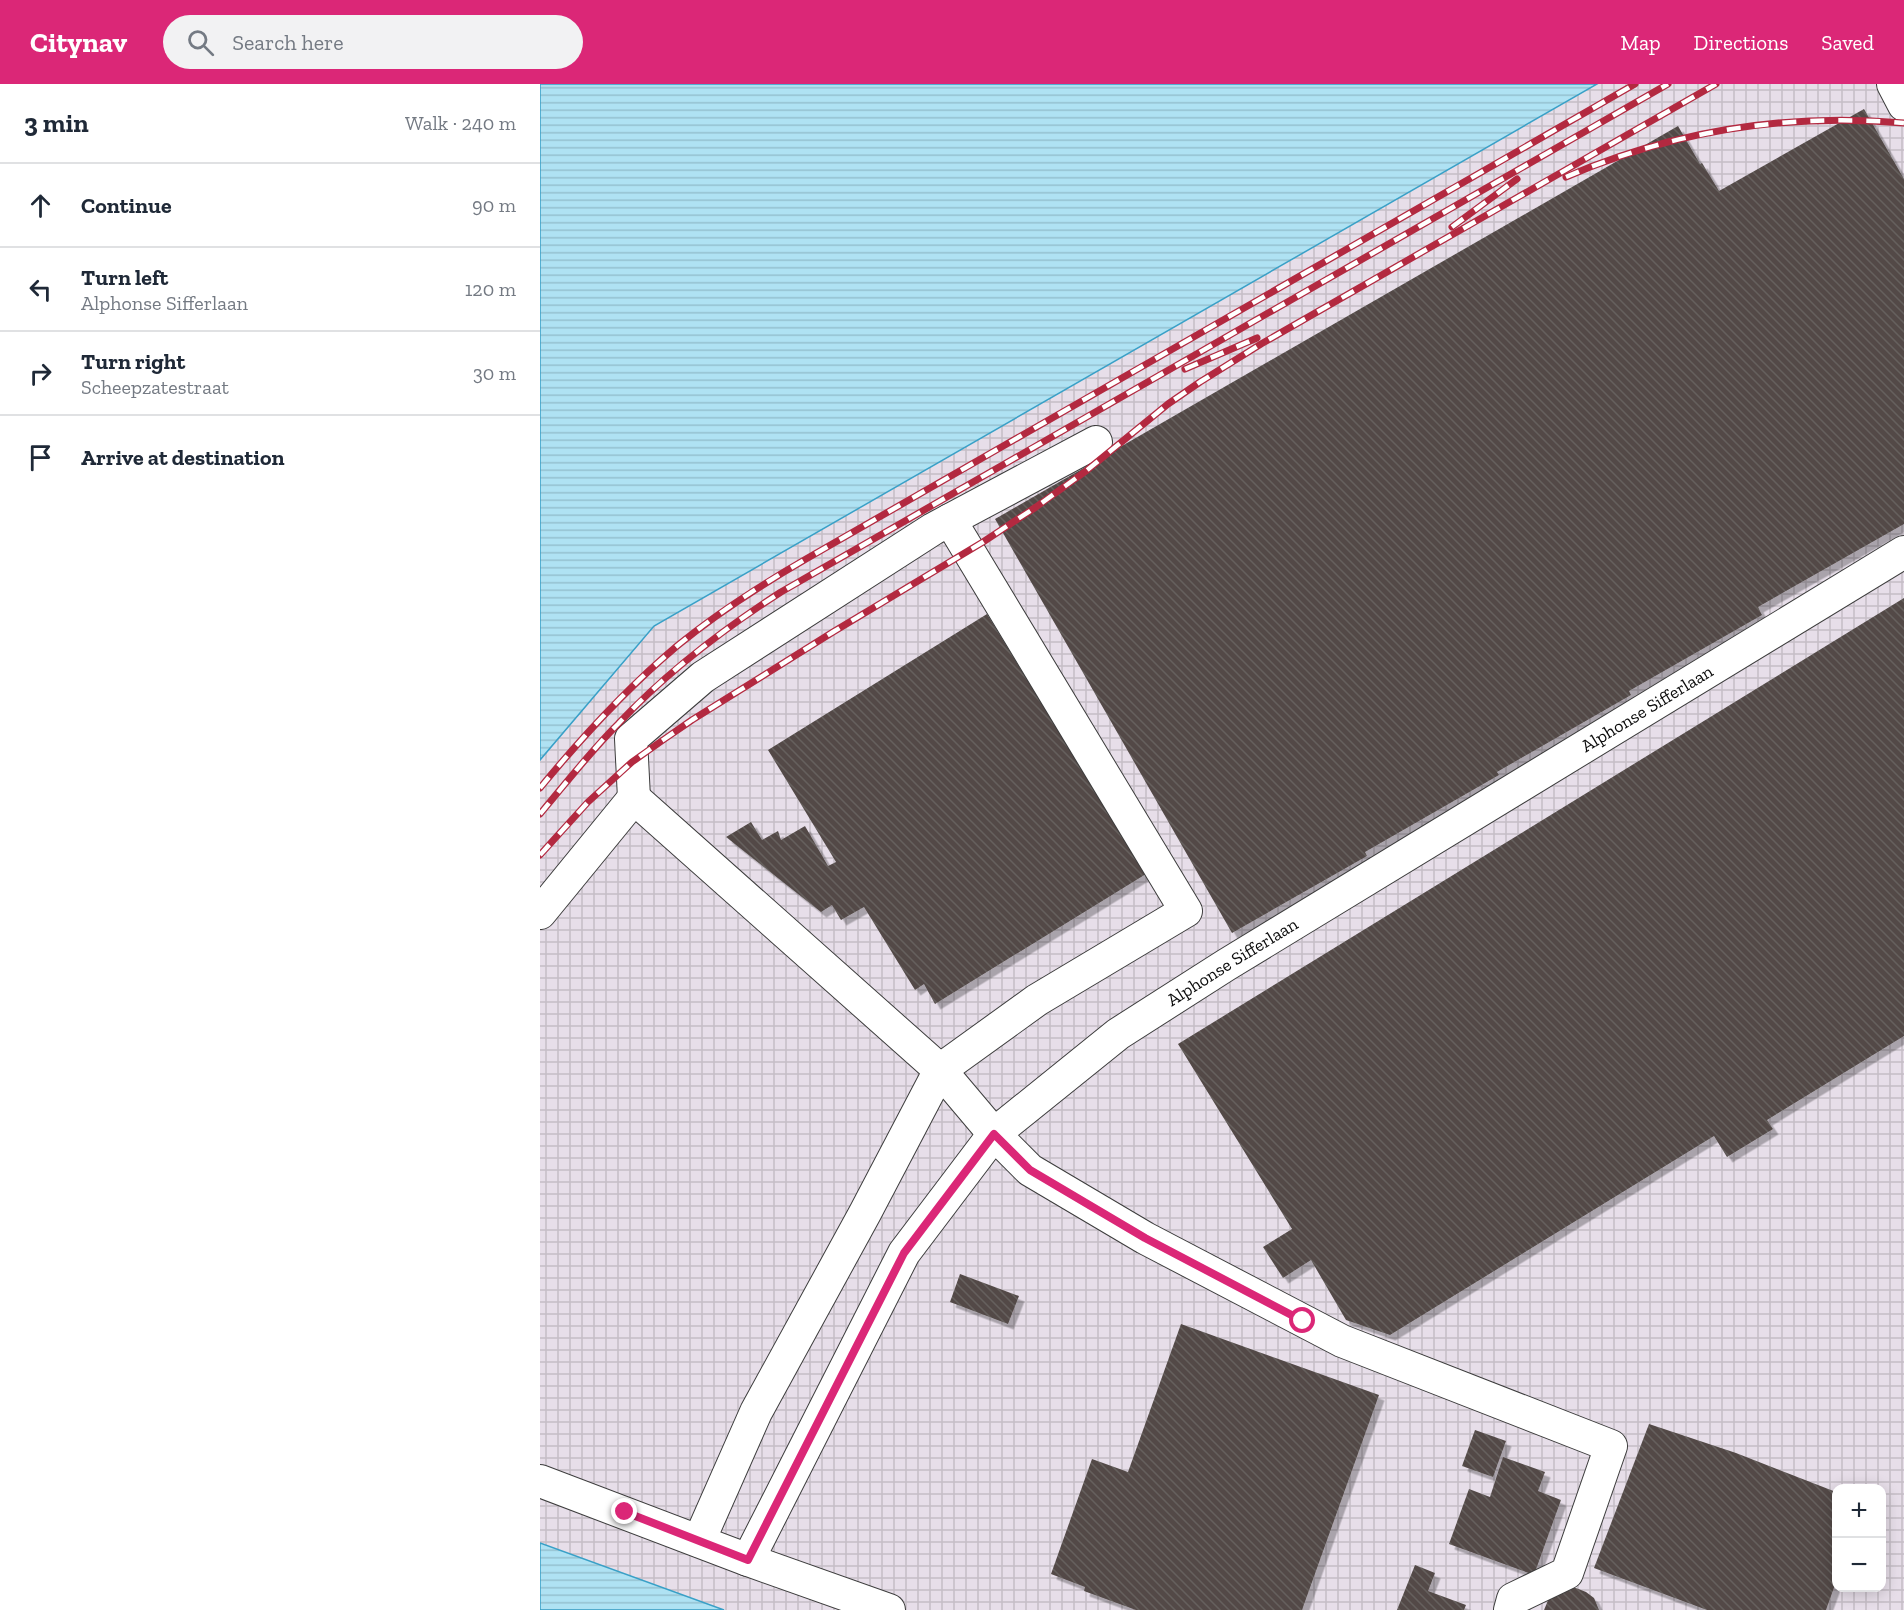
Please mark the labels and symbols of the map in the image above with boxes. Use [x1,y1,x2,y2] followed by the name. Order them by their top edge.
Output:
[1577,660,1718,757] street label: Alphonse Sifferlaan
[1163,912,1303,1011] street label: Alphonse Sifferlaan
[1289,1307,1315,1333] route start
[611,1498,637,1524] route end

